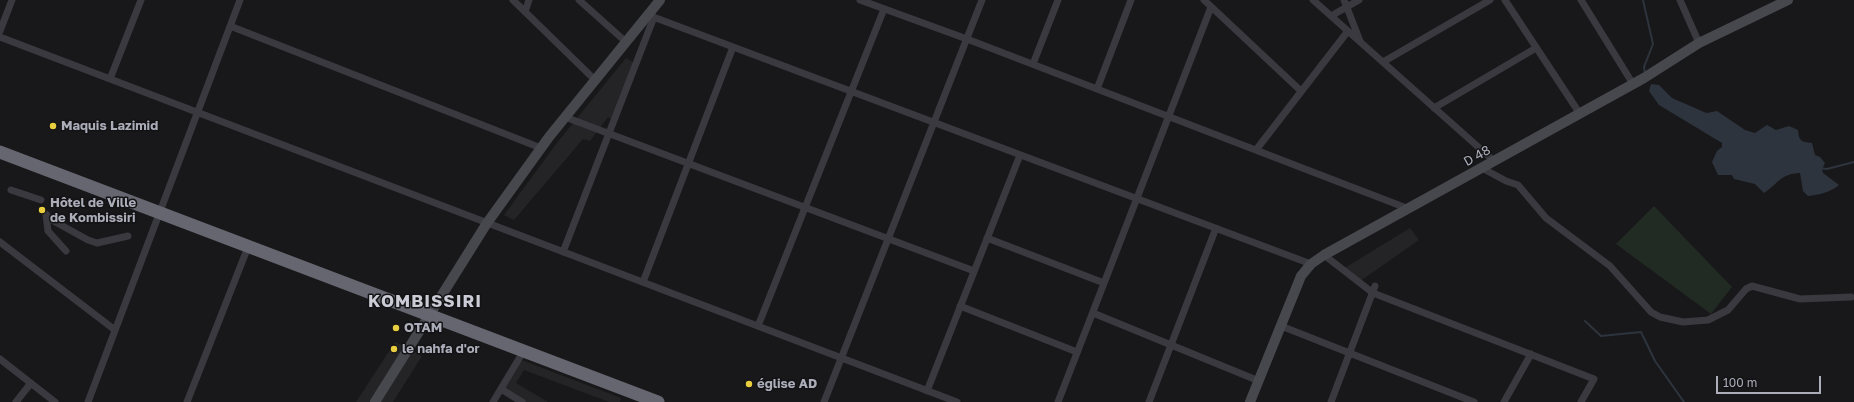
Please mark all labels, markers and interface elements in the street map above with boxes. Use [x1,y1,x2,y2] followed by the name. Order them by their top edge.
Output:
[61,118,158,134] place label: Maquis Lazimid
[48,121,58,131] marker: Maquis Lazimid
[1461,142,1493,170] street label: D 48
[50,195,136,226] place label: Hôtel de Ville de Kombissiri
[37,205,47,215] marker: Hôtel de Ville de Kombissiri
[368,292,482,312] district label: KOMBISSIRI
[404,320,442,336] place label: OTAM
[391,323,401,333] marker: OTAM
[402,341,480,357] place label: le nahfa d'or
[389,344,399,354] marker: le nahfa d'or
[1718,368,1823,394] scale bar
[1723,375,1757,390] text: 100 m
[757,376,817,392] place label: église AD
[744,379,754,389] marker: église AD

